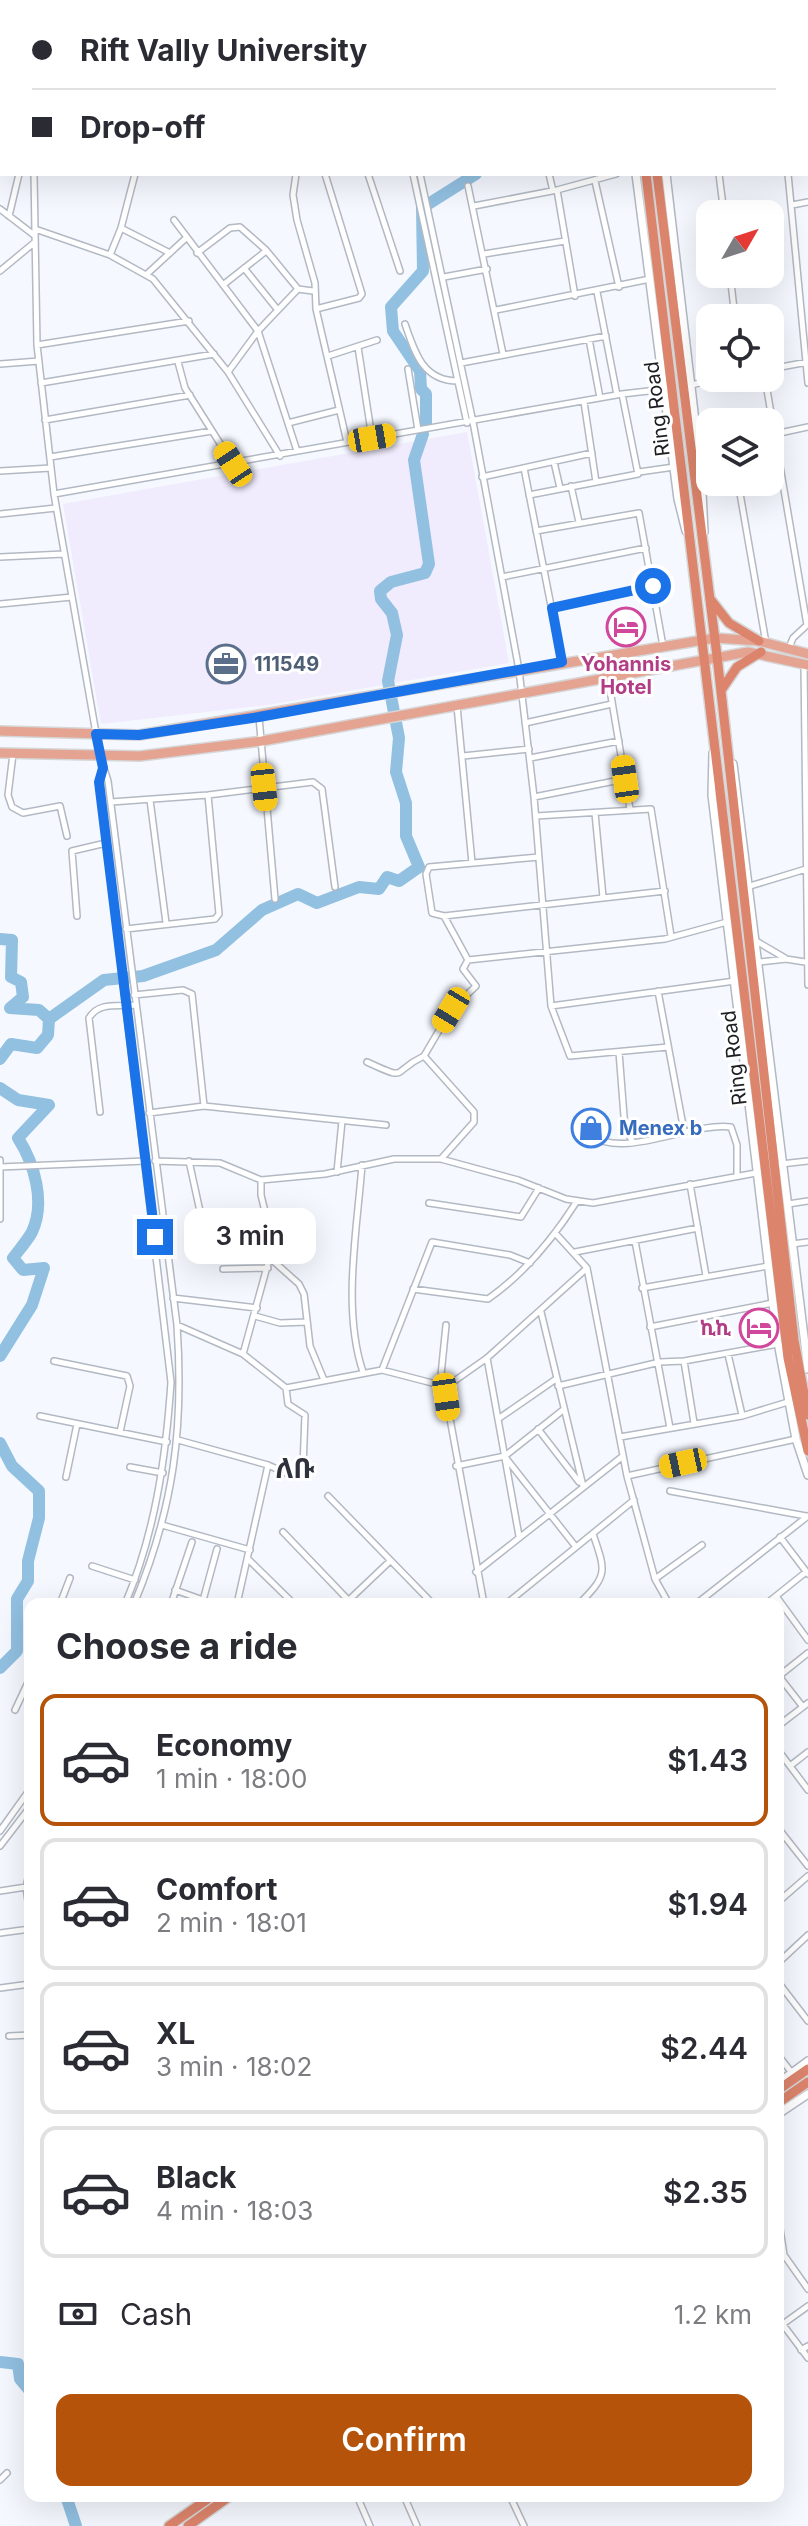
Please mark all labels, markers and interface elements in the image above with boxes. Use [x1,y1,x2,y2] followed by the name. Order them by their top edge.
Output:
[80,32,367,68] text: Rift Vally University
[80,109,206,145] text: Drop-off
[696,200,784,288] north arrow
[696,200,784,496] map controls
[696,304,784,392] button: locate
[639,360,675,458] street label: Ring Road
[696,408,784,496] button: layers
[346,422,398,454] car
[210,437,256,491] car
[635,568,671,604] route start
[605,606,647,648] hotel icon: Yohannis Hotel
[205,643,247,685] office icon: 111549
[254,652,319,676] place label: 111549
[581,652,671,699] place label: Yohannis Hotel
[610,754,640,804] car
[250,762,278,812] car
[428,983,474,1037] car
[716,1009,752,1107] street label: Ring Road
[570,1107,612,1149] shop icon: Menex b
[619,1116,702,1140] place label: Menex b
[183,1209,315,1265] callout: 3 min
[137,1219,173,1255] route end
[215,1220,285,1251] text: 3 min
[738,1307,780,1349] hotel icon: ኪኪ
[700,1316,731,1340] place label: ኪኪ
[431,1372,461,1422] car
[657,1446,709,1480] car
[276,1451,314,1485] district label: ለቡ
[56,1624,298,1668] text: Choose a ride
[60,1724,132,1796] icon: car
[156,1727,292,1763] text: Economy
[667,1742,748,1778] text: $1.43
[156,1763,307,1794] text: 1 min · 18:00
[60,1868,132,1940] icon: car
[156,1871,277,1907] text: Comfort
[667,1886,748,1922] text: $1.94
[156,1907,307,1938] text: 2 min · 18:01
[60,2012,132,2084] icon: car
[156,2015,195,2051] text: XL
[660,2030,748,2066] text: $2.44
[156,2051,312,2082] text: 3 min · 18:02
[60,2156,132,2228] icon: car
[156,2159,236,2195] text: Black
[663,2174,748,2210] text: $2.35
[156,2195,313,2226] text: 4 min · 18:03
[56,2292,100,2336] icon: cash
[120,2296,192,2332] text: Cash
[674,2299,752,2330] text: 1.2 km
[56,2394,752,2486] button: Confirm

